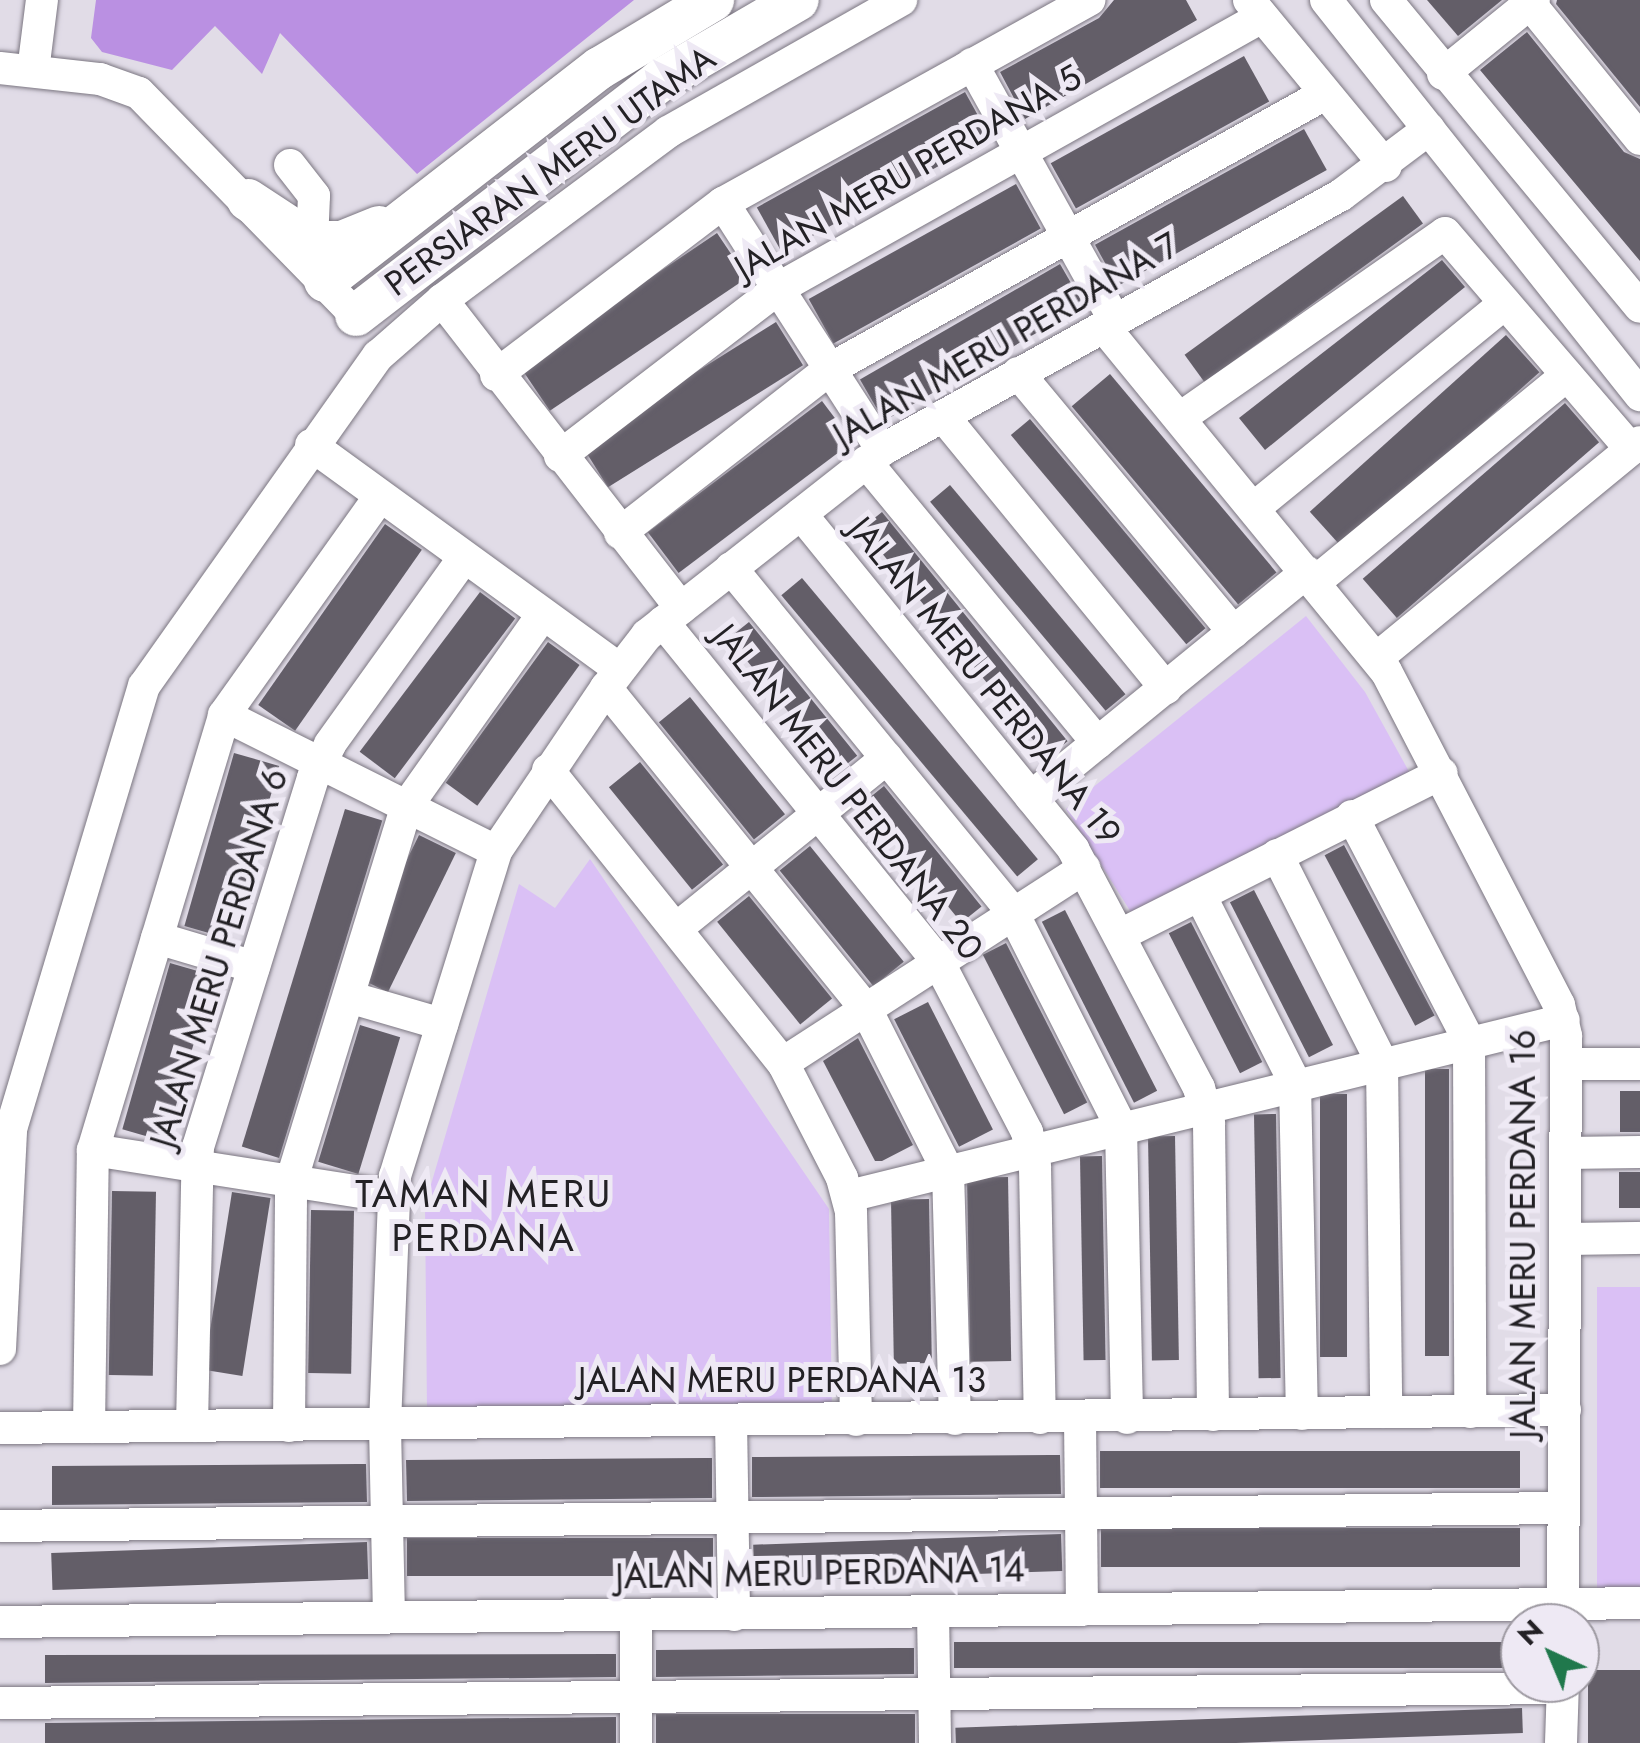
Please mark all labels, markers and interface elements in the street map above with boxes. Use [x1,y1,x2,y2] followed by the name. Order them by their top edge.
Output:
[377,37,723,305] street label: PERSIARAN MERU UTAMA
[727,56,1089,288] street label: JALAN MERU PERDANA 5
[826,224,1186,456] street label: JALAN MERU PERDANA 7
[840,509,1130,853] street label: JALAN MERU PERDANA 19
[704,616,992,968] street label: JALAN MERU PERDANA 20
[141,764,297,1152] street label: JALAN MERU PERDANA 6
[1502,1029,1544,1439] street label: JALAN MERU PERDANA 16
[355,1171,613,1260] district label: TAMAN MERU PERDANA
[578,1359,986,1401] street label: JALAN MERU PERDANA 13
[615,1548,1025,1598] street label: JALAN MERU PERDANA 14
[1500,1603,1600,1703] north arrow
[1508,1610,1552,1655] text: N

